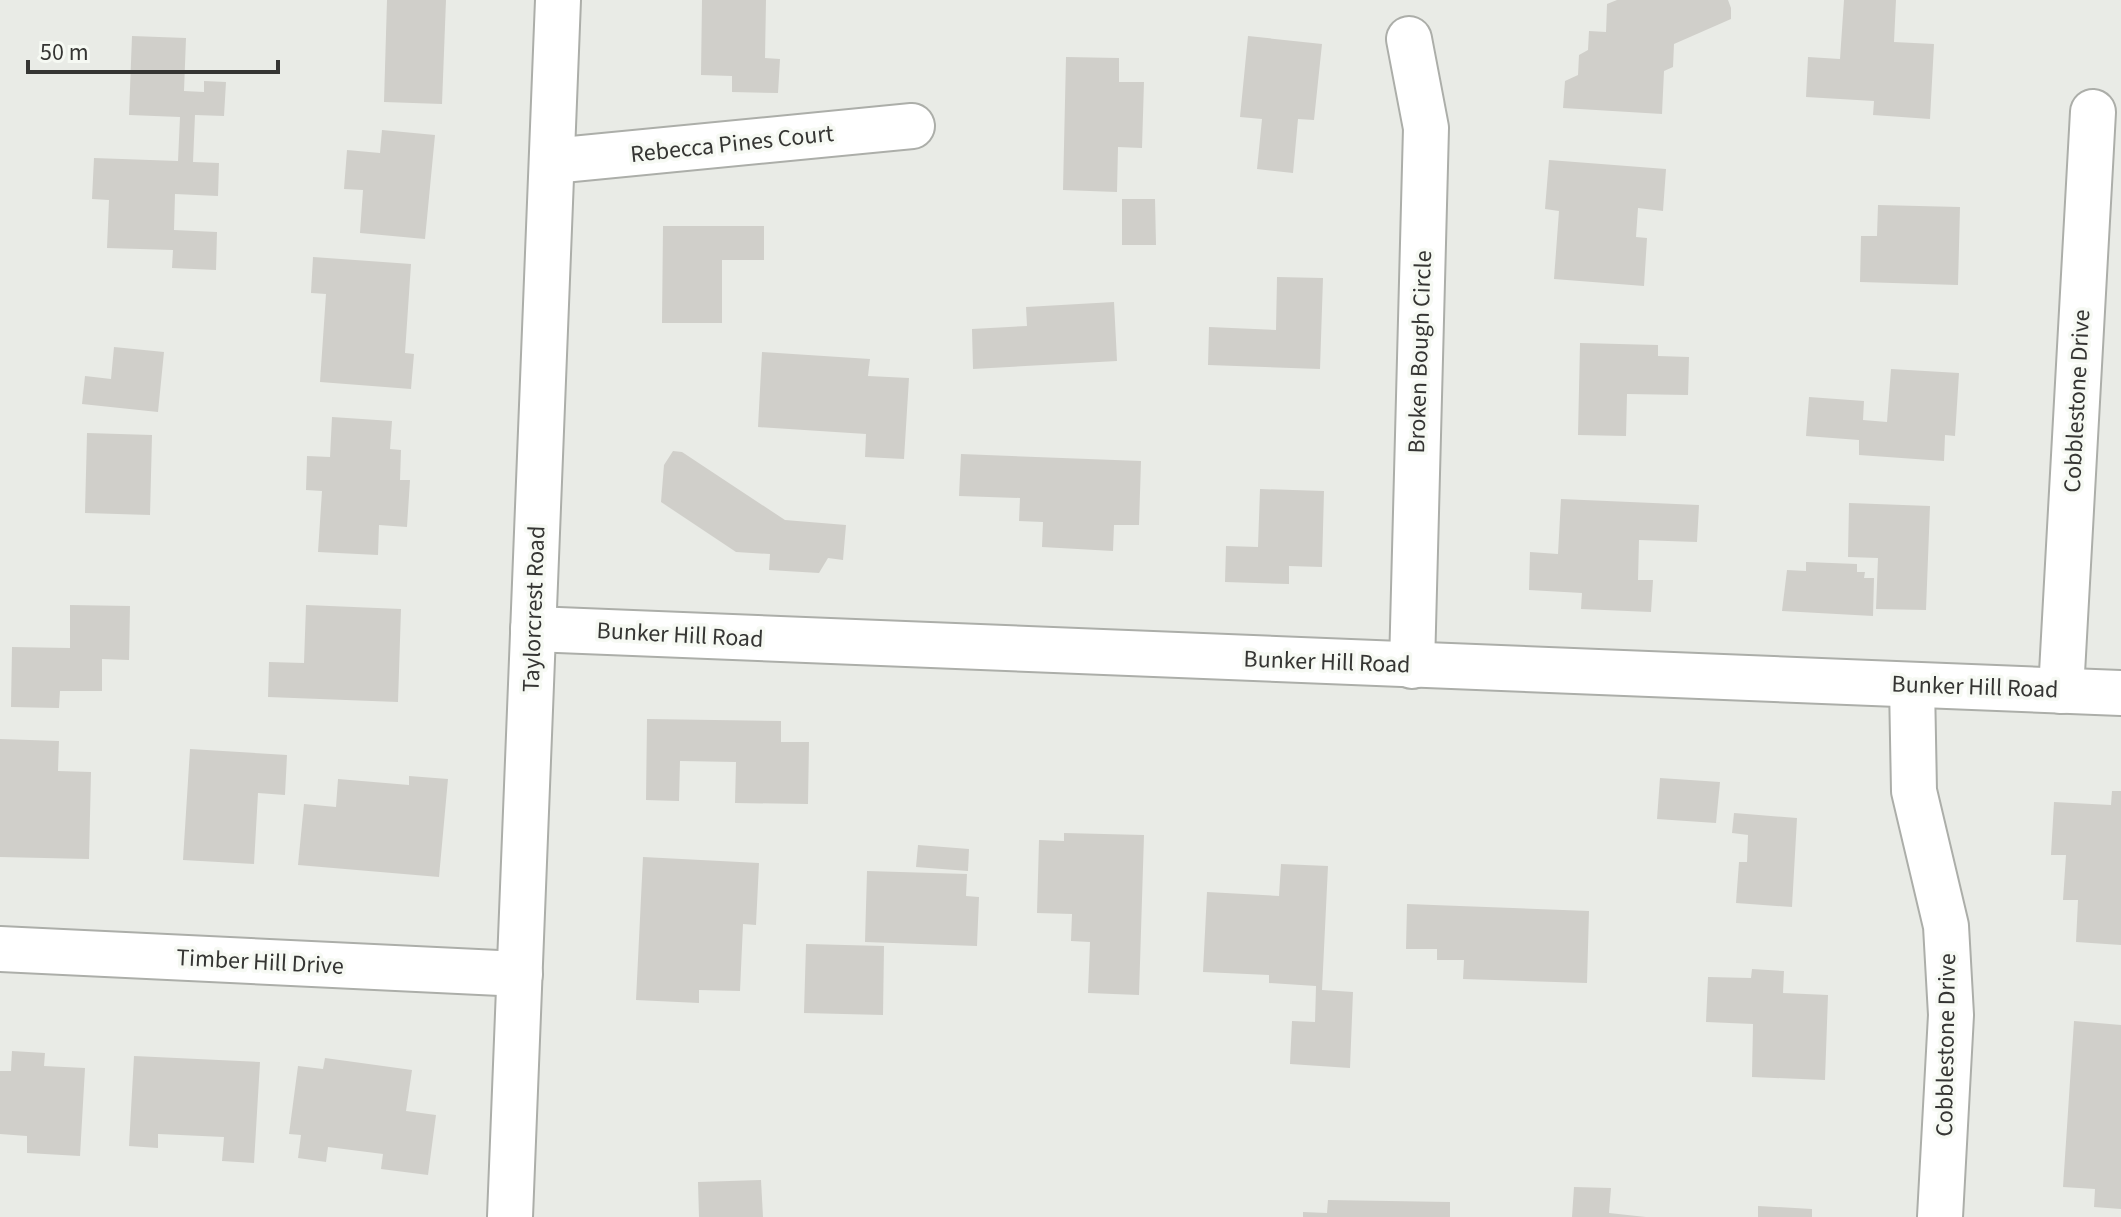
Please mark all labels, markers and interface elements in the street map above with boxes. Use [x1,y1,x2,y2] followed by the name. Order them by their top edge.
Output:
[28,24,278,74] scale bar
[40,35,89,70] text: 50 m
[629,116,835,172] street label: Rebecca Pines Court
[1399,250,1441,454] street label: Broken Bough Circle
[2055,308,2099,494] street label: Cobblestone Drive
[514,525,554,693] street label: Taylorcrest Road
[596,613,764,657] street label: Bunker Hill Road
[1243,642,1411,682] street label: Bunker Hill Road
[1891,667,2059,707] street label: Bunker Hill Road
[175,940,345,984] street label: Timber Hill Drive
[1927,953,1965,1137] street label: Cobblestone Drive

